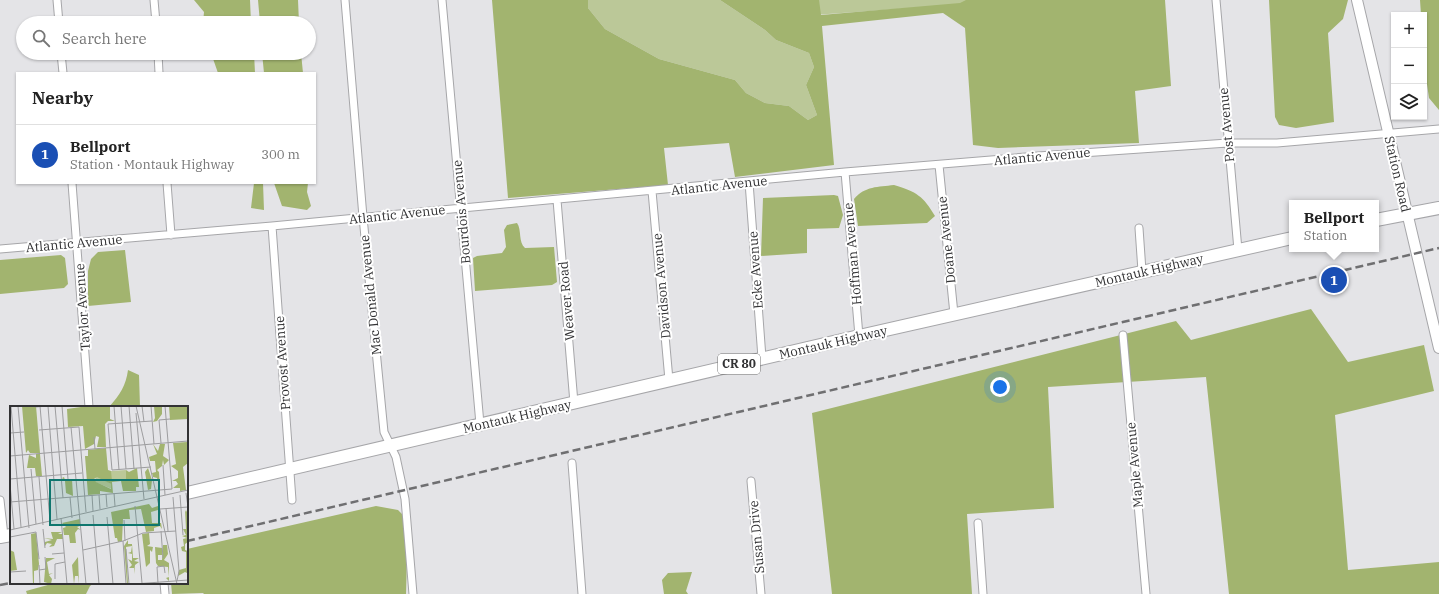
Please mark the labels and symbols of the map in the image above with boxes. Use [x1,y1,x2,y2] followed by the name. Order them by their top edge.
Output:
[1215,87,1238,163] street label: Post Avenue
[1381,134,1415,214] street label: Station Road
[993,144,1091,169] street label: Atlantic Avenue
[448,159,475,265] street label: Bourdois Avenue
[670,172,768,199] street label: Atlantic Avenue
[933,195,960,284] street label: Doane Avenue
[348,201,446,228] street label: Atlantic Avenue
[840,202,865,306] street label: Hoffman Avenue
[744,230,767,309] street label: Ecke Avenue
[25,231,123,256] street label: Atlantic Avenue
[648,233,675,339] street label: Davidson Avenue
[356,234,385,356] street label: Mac Donald Avenue
[1093,250,1205,291] street label: Montauk Highway
[555,260,578,341] street label: Weaver Road
[71,263,94,351] street label: Taylor Avenue
[1321,265,1347,295] pin: 1
[271,315,294,411] street label: Provost Avenue
[777,322,889,363] street label: Montauk Highway
[718,354,760,374] road number: CR 80
[990,377,1010,397] your location
[461,396,573,437] street label: Montauk Highway
[10,406,188,584] inset map
[1122,421,1147,509] street label: Maple Avenue
[745,500,768,574] street label: Susan Drive

